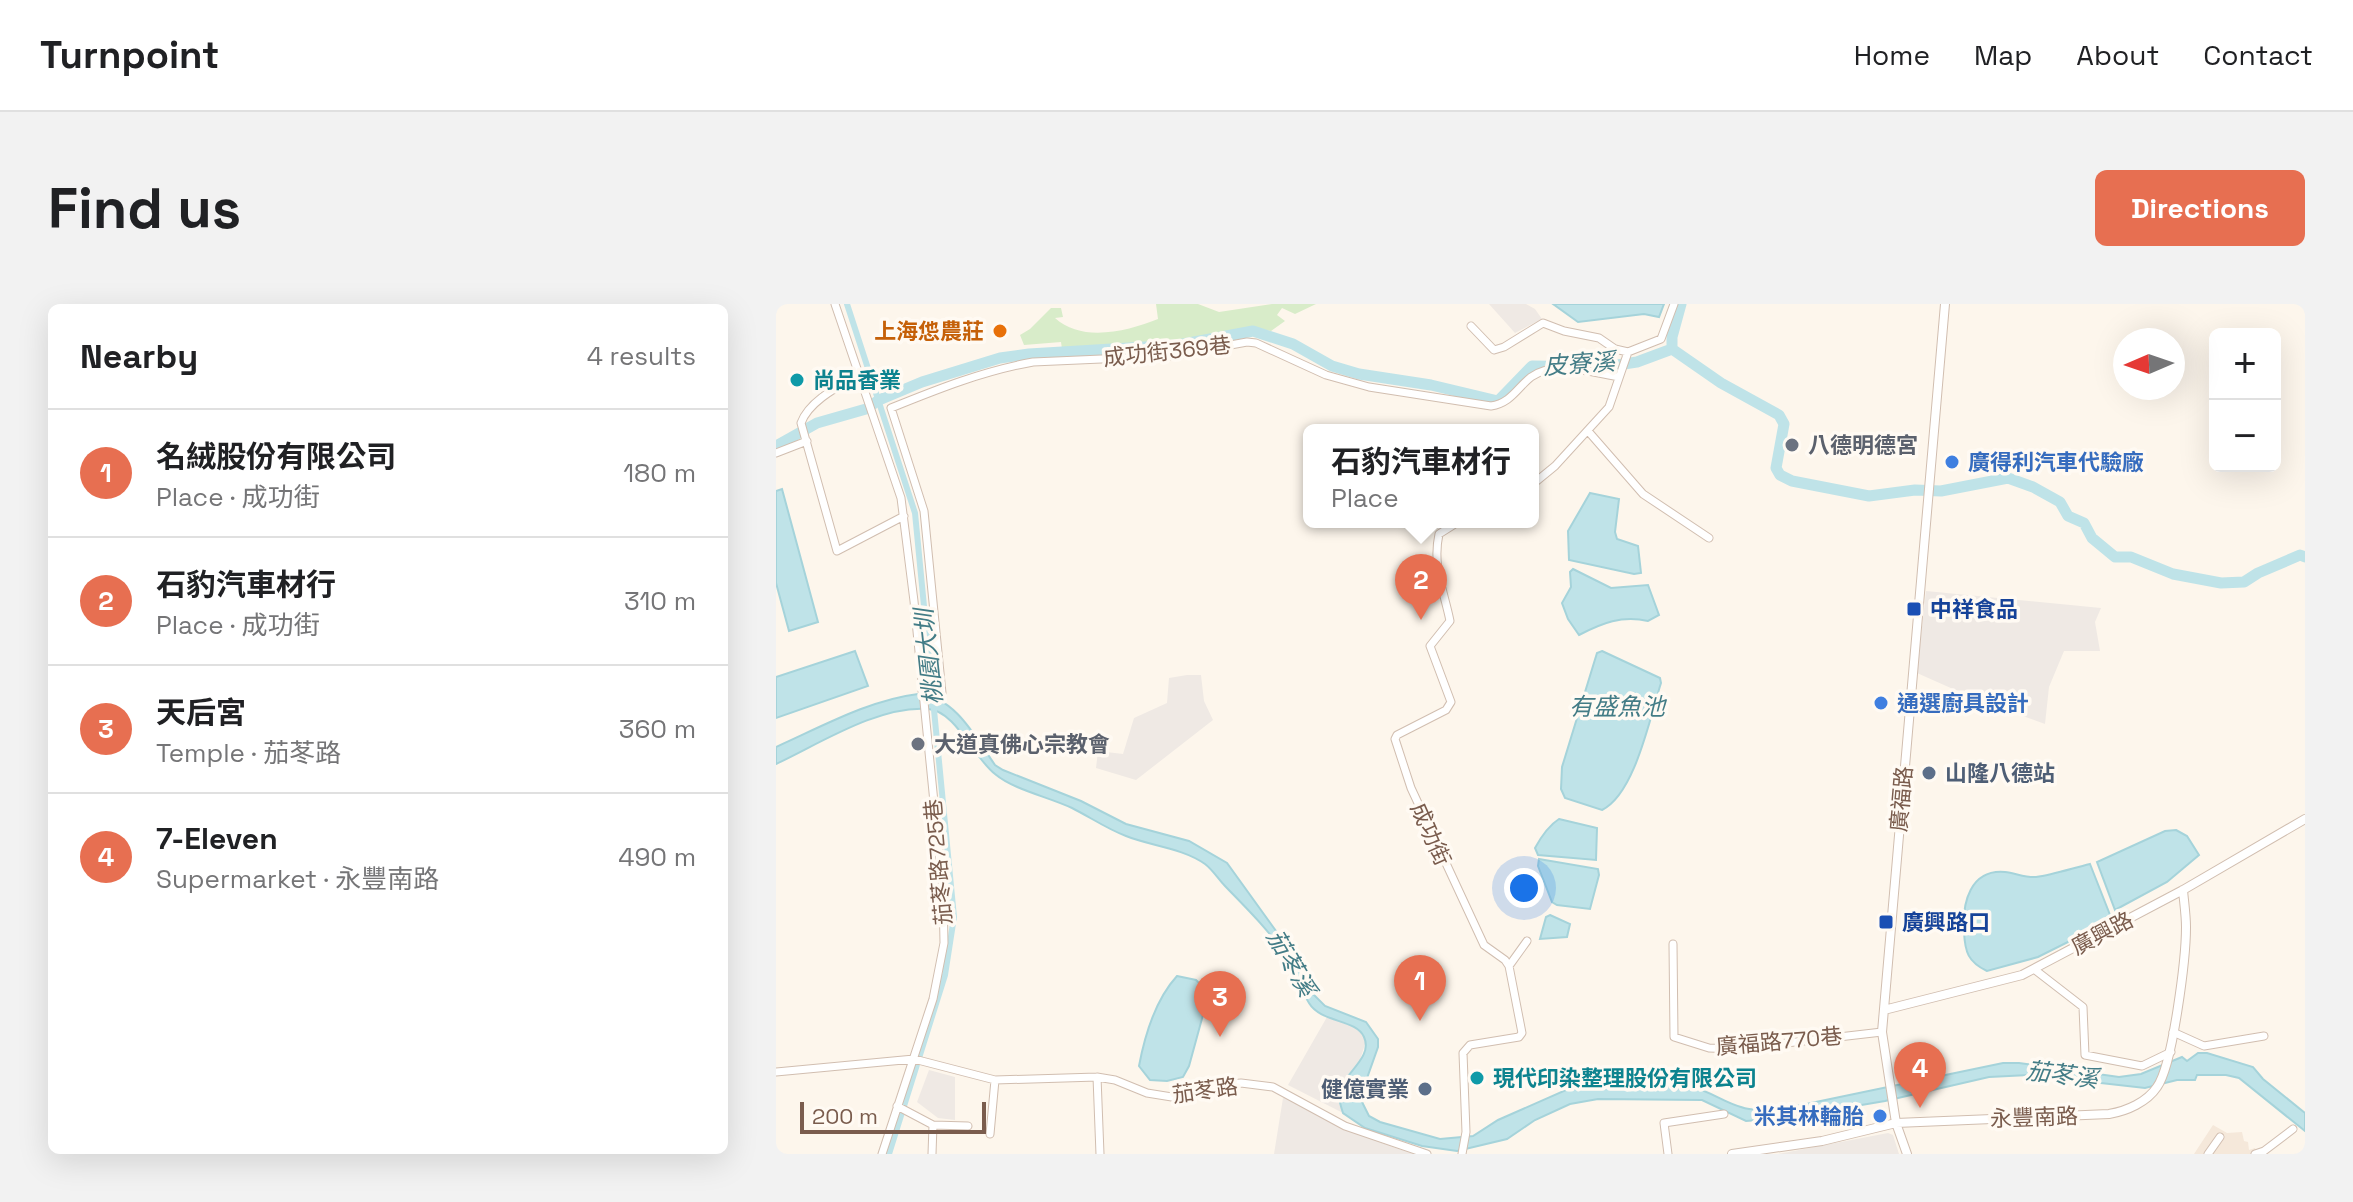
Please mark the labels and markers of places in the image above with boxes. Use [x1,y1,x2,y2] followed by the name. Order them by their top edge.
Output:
[874,317,984,345] place label: 上海怹農莊
[991,322,1009,340] marker: 上海怹農莊
[813,366,901,394] place label: 尚品香業
[788,371,806,389] marker: 尚品香業
[1808,431,1918,459] place label: 八德明德宮
[1783,436,1801,454] marker: 八德明德宮
[1968,448,2144,476] place label: 廣得利汽車代驗廠
[1943,453,1961,471] marker: 廣得利汽車代驗廠
[1395,554,1447,620] pin: 2
[1930,595,2018,623] place label: 中祥食品
[1905,600,1923,618] marker: 中祥食品
[1897,689,2029,717] place label: 通選廚具設計
[1872,694,1890,712] marker: 通選廚具設計
[934,730,1110,758] place label: 大道真佛心宗教會
[909,735,927,753] marker: 大道真佛心宗教會
[1945,759,2055,787] place label: 山隆八德站
[1920,764,1938,782] marker: 山隆八德站
[1902,908,1990,936] place label: 廣興路口
[1877,913,1895,931] marker: 廣興路口
[1394,955,1446,1021] pin: 1
[1194,971,1246,1037] pin: 3
[1894,1042,1946,1108] pin: 4
[1493,1064,1757,1092] place label: 現代印染整理股份有限公司
[1468,1069,1486,1087] marker: 現代印染整理股份有限公司
[1321,1075,1409,1103] place label: 健億實業
[1416,1080,1434,1098] marker: 健億實業
[1754,1102,1864,1130] place label: 米其林輪胎
[1871,1107,1889,1125] marker: 米其林輪胎

